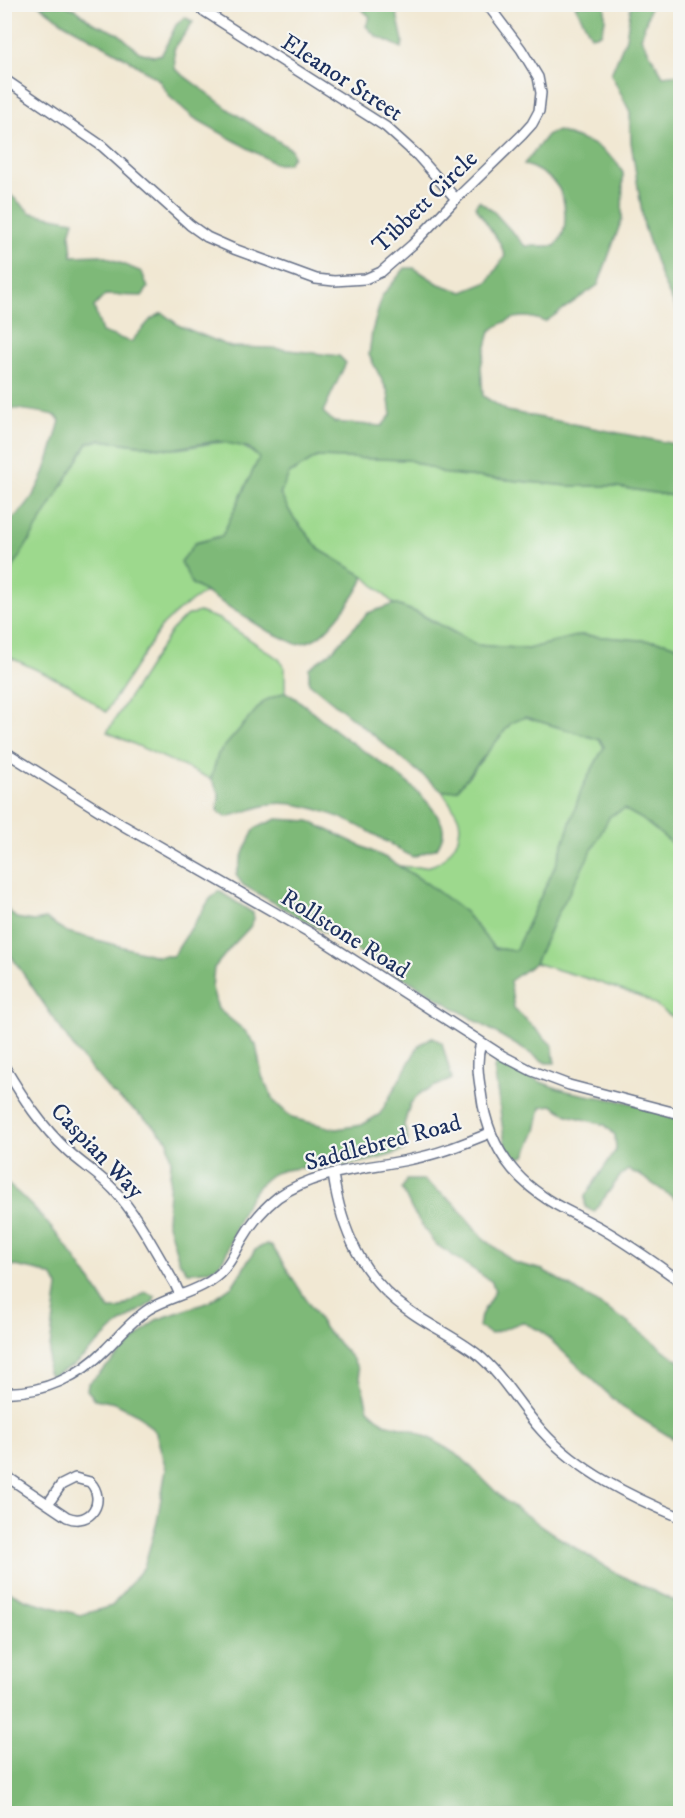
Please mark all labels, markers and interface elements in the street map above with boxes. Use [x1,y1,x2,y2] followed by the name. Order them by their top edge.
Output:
[275,28,409,129] street label: Eleanor Street
[366,144,484,260] street label: Tibbett Circle
[275,882,415,986] street label: Rollstone Road
[44,1097,151,1206] street label: Caspian Way
[302,1108,464,1178] street label: Saddlebred Road

